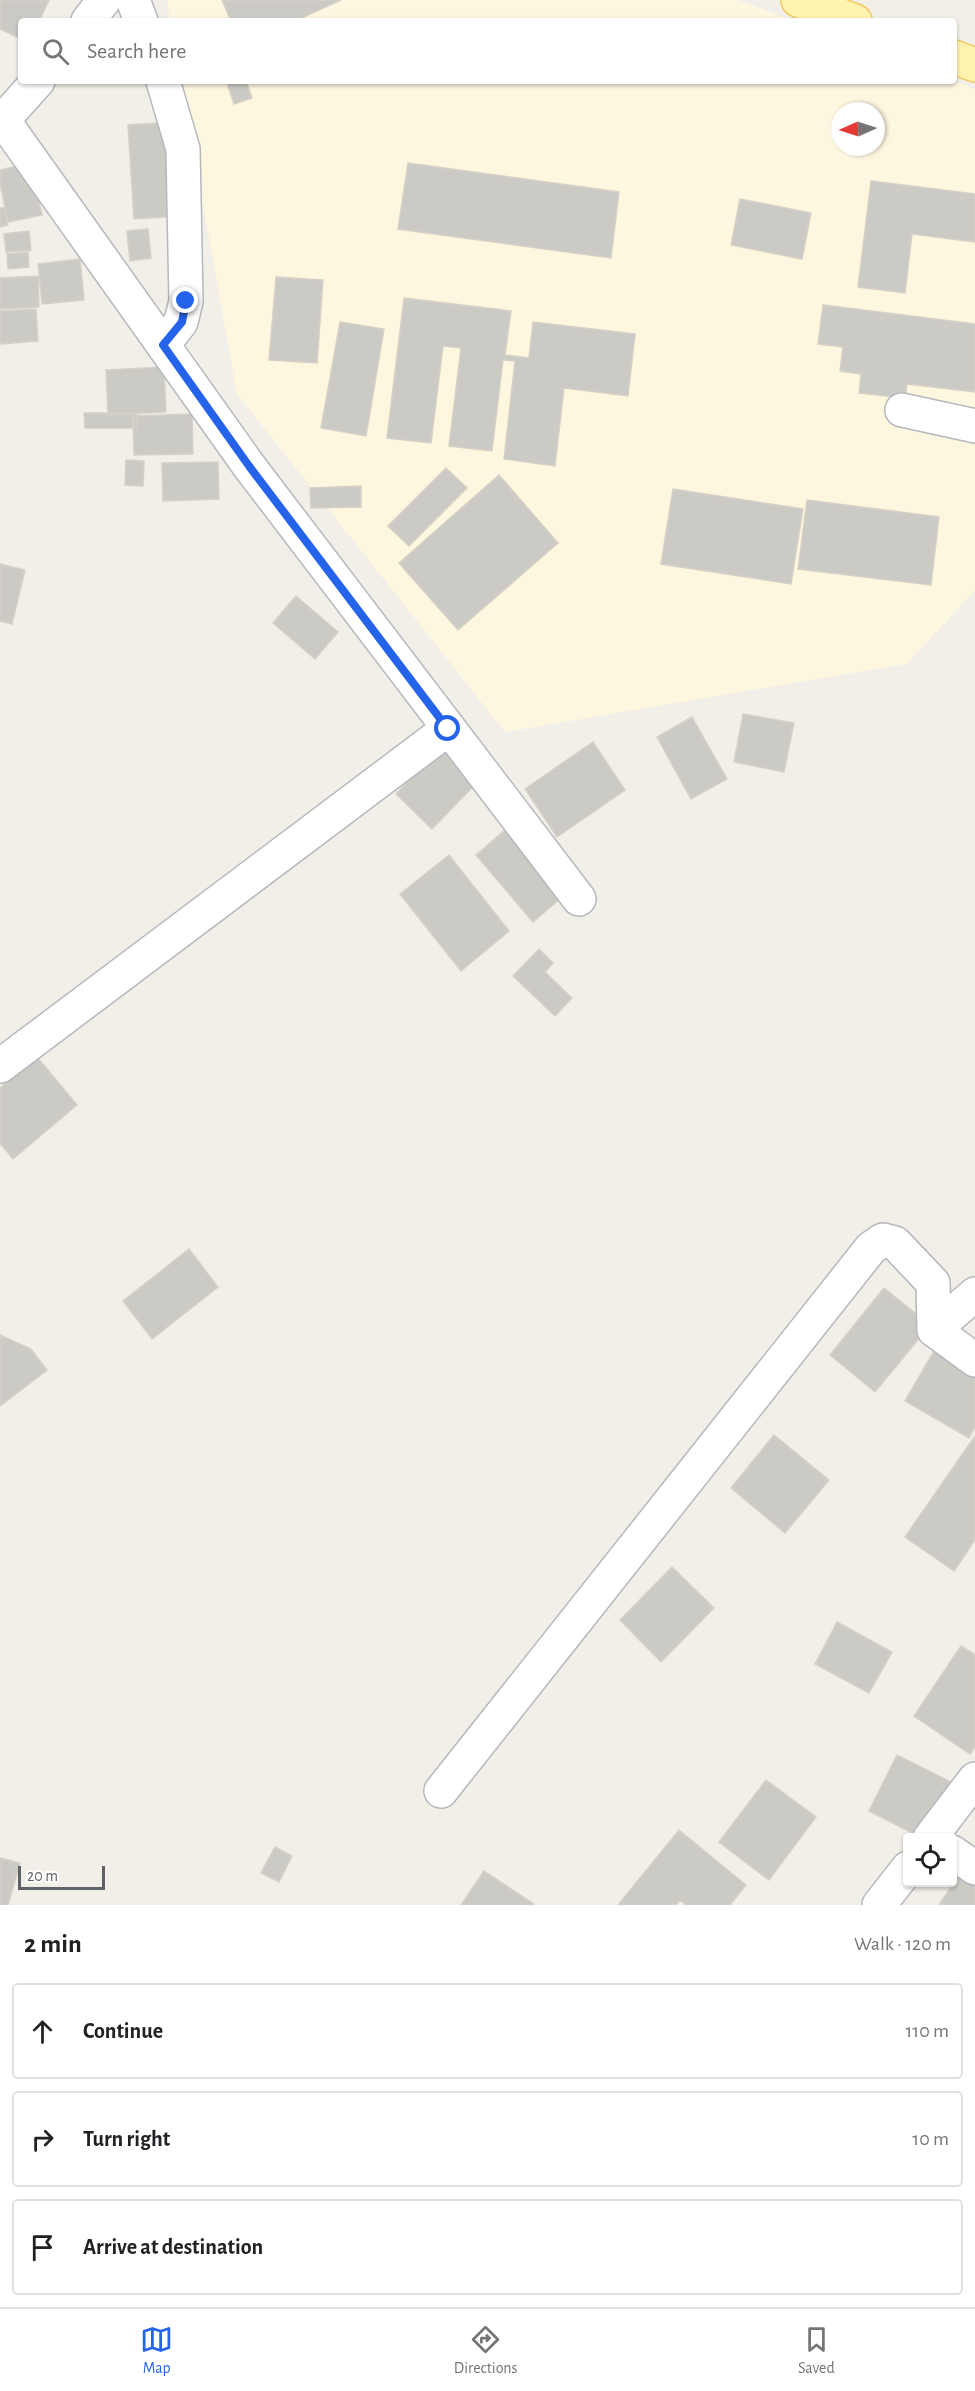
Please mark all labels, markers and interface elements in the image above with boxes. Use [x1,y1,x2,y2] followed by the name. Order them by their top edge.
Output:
[18,18,957,84] search box
[39,35,72,68] icon: search
[87,40,186,62] text: Search here
[831,102,885,156] north arrow
[172,287,198,313] route end
[434,715,460,741] route start
[903,1833,957,1887] map controls
[903,1833,957,1887] button: locate
[18,1863,105,1890] scale bar
[27,1868,58,1884] text: 20 m
[24,1931,82,1957] text: 2 min
[854,1934,951,1954] text: Walk · 120 m
[26,2015,59,2048] icon: ahead
[83,2020,163,2042] text: Continue
[905,2021,949,2041] text: 110 m
[26,2123,59,2156] icon: right
[83,2128,170,2150] text: Turn right
[912,2129,949,2149] text: 10 m
[26,2231,59,2264] icon: arrive
[83,2236,263,2258] text: Arrive at destination
[140,2323,173,2378] tab: Map
[454,2323,518,2378] tab: Directions
[798,2323,835,2378] tab: Saved

